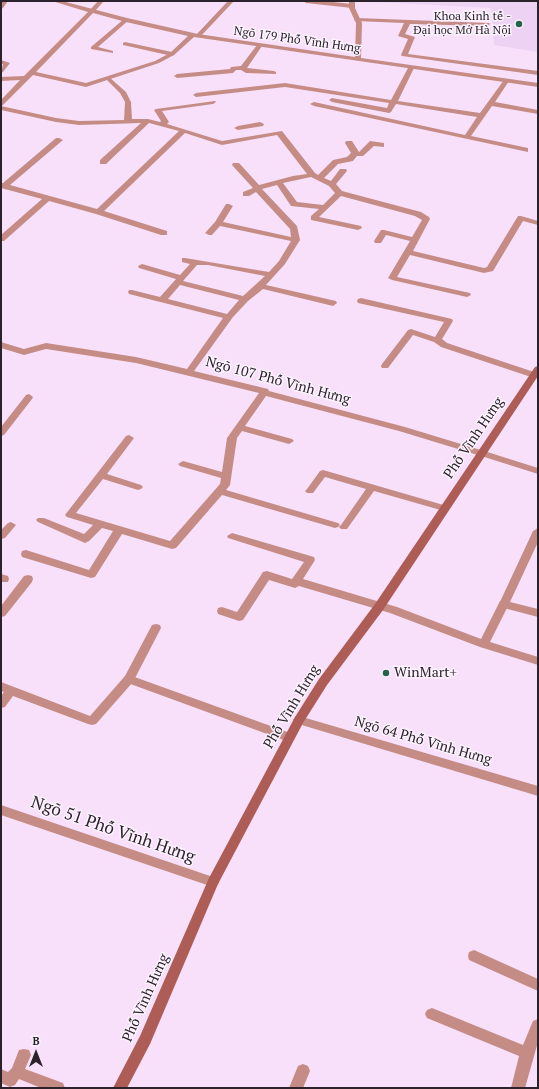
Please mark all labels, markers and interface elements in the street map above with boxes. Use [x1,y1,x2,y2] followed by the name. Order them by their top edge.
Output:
[413,10,511,38] place label: Khoa Kinh tế - Đại học Mở Hà Nội
[514,19,524,29] marker: Khoa Kinh tế - Đại học Mở Hà Nội
[233,24,361,56] street label: Ngõ 179 Phố Vĩnh Hưng
[204,354,352,408] street label: Ngõ 107 Phố Vĩnh Hưng
[441,394,507,482] street label: Phố Vĩnh Hưng
[260,662,324,752] street label: Phố Vĩnh Hưng
[394,665,457,681] place label: WinMart+
[381,668,391,678] marker: WinMart+
[353,713,493,769] street label: Ngõ 64 Phố Vĩnh Hưng
[28,792,198,868] street label: Ngõ 51 Phố Vĩnh Hưng
[119,951,173,1045] street label: Phố Vĩnh Hưng
[16,1033,56,1073] north arrow
[32,1034,40,1048] text: B

